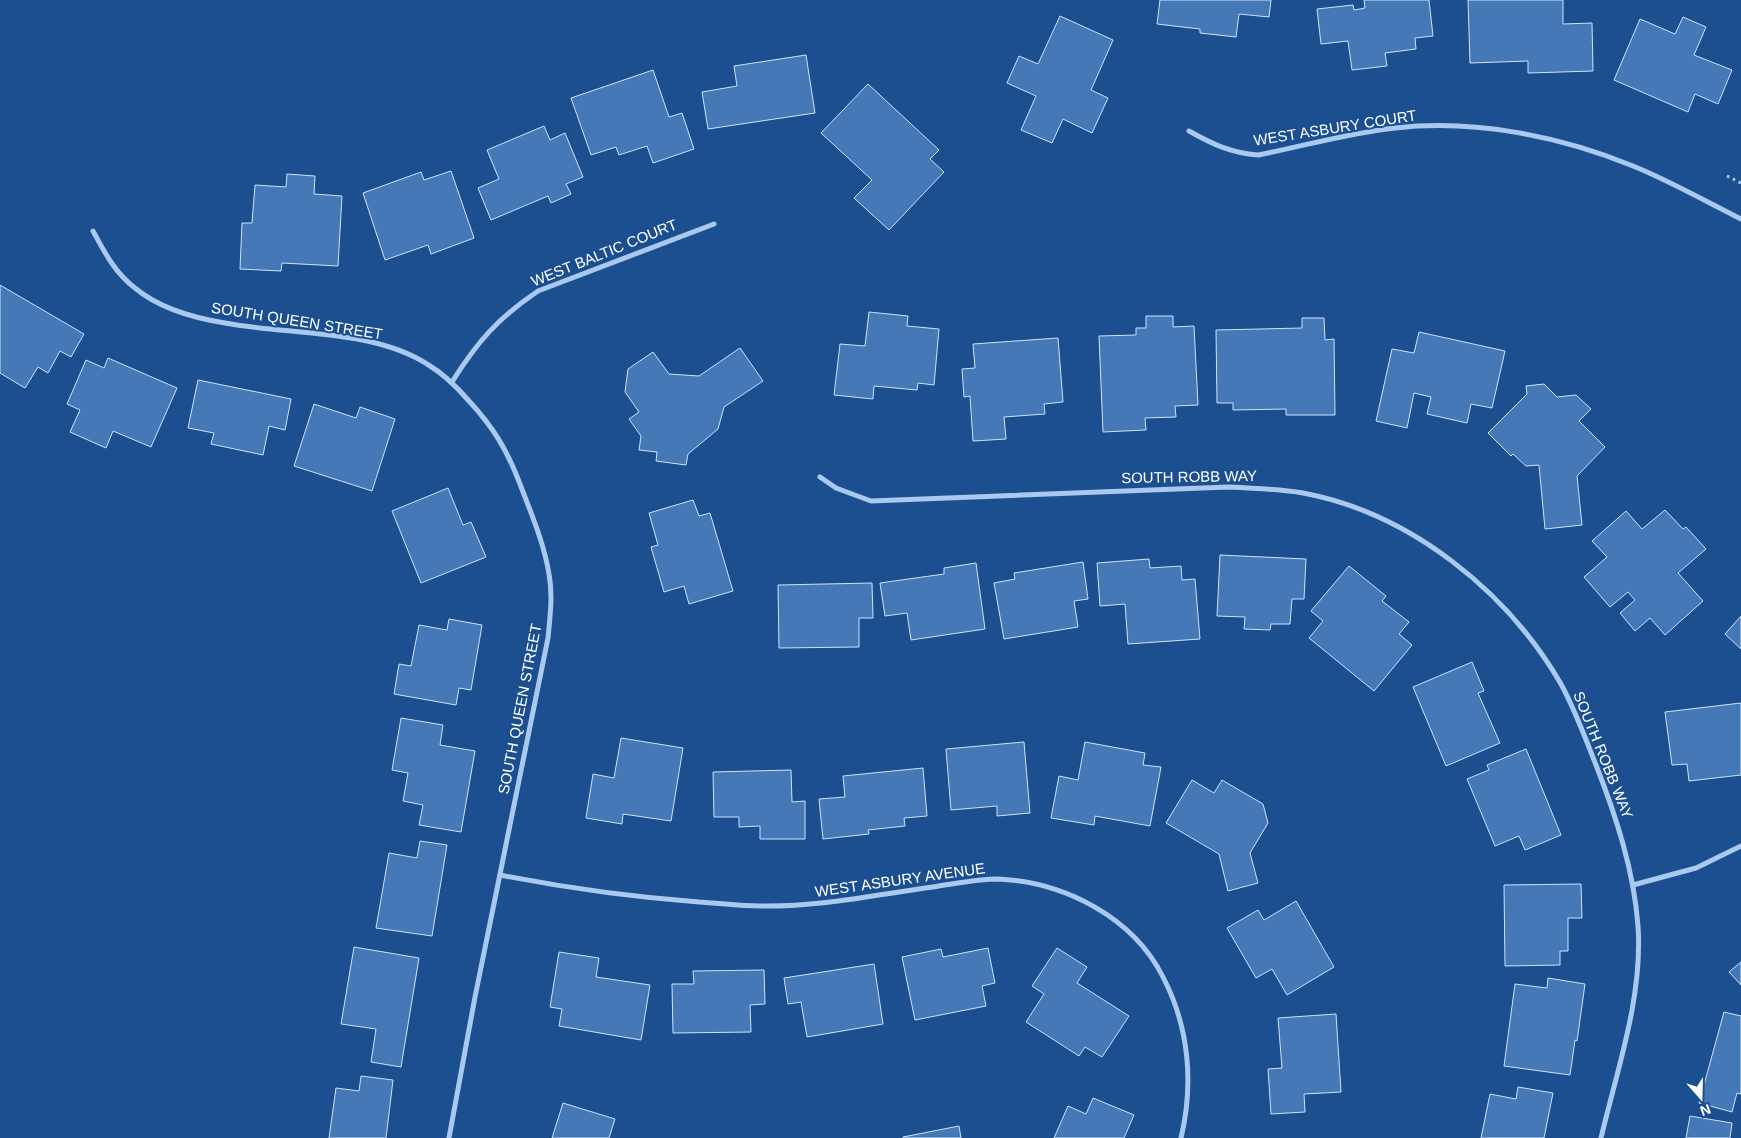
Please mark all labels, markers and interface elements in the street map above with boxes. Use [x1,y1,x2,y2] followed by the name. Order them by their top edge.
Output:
[1252,106,1418,149] street label: WEST ASBURY COURT
[528,215,679,290] street label: WEST BALTIC COURT
[210,299,384,342] street label: SOUTH QUEEN STREET
[1121,467,1257,486] street label: SOUTH ROBB WAY
[495,622,544,796] street label: SOUTH QUEEN STREET
[1570,689,1637,821] street label: SOUTH ROBB WAY
[814,859,986,900] street label: WEST ASBURY AVENUE
[1676,1073,1726,1123] north arrow
[1698,1101,1713,1119] text: N

